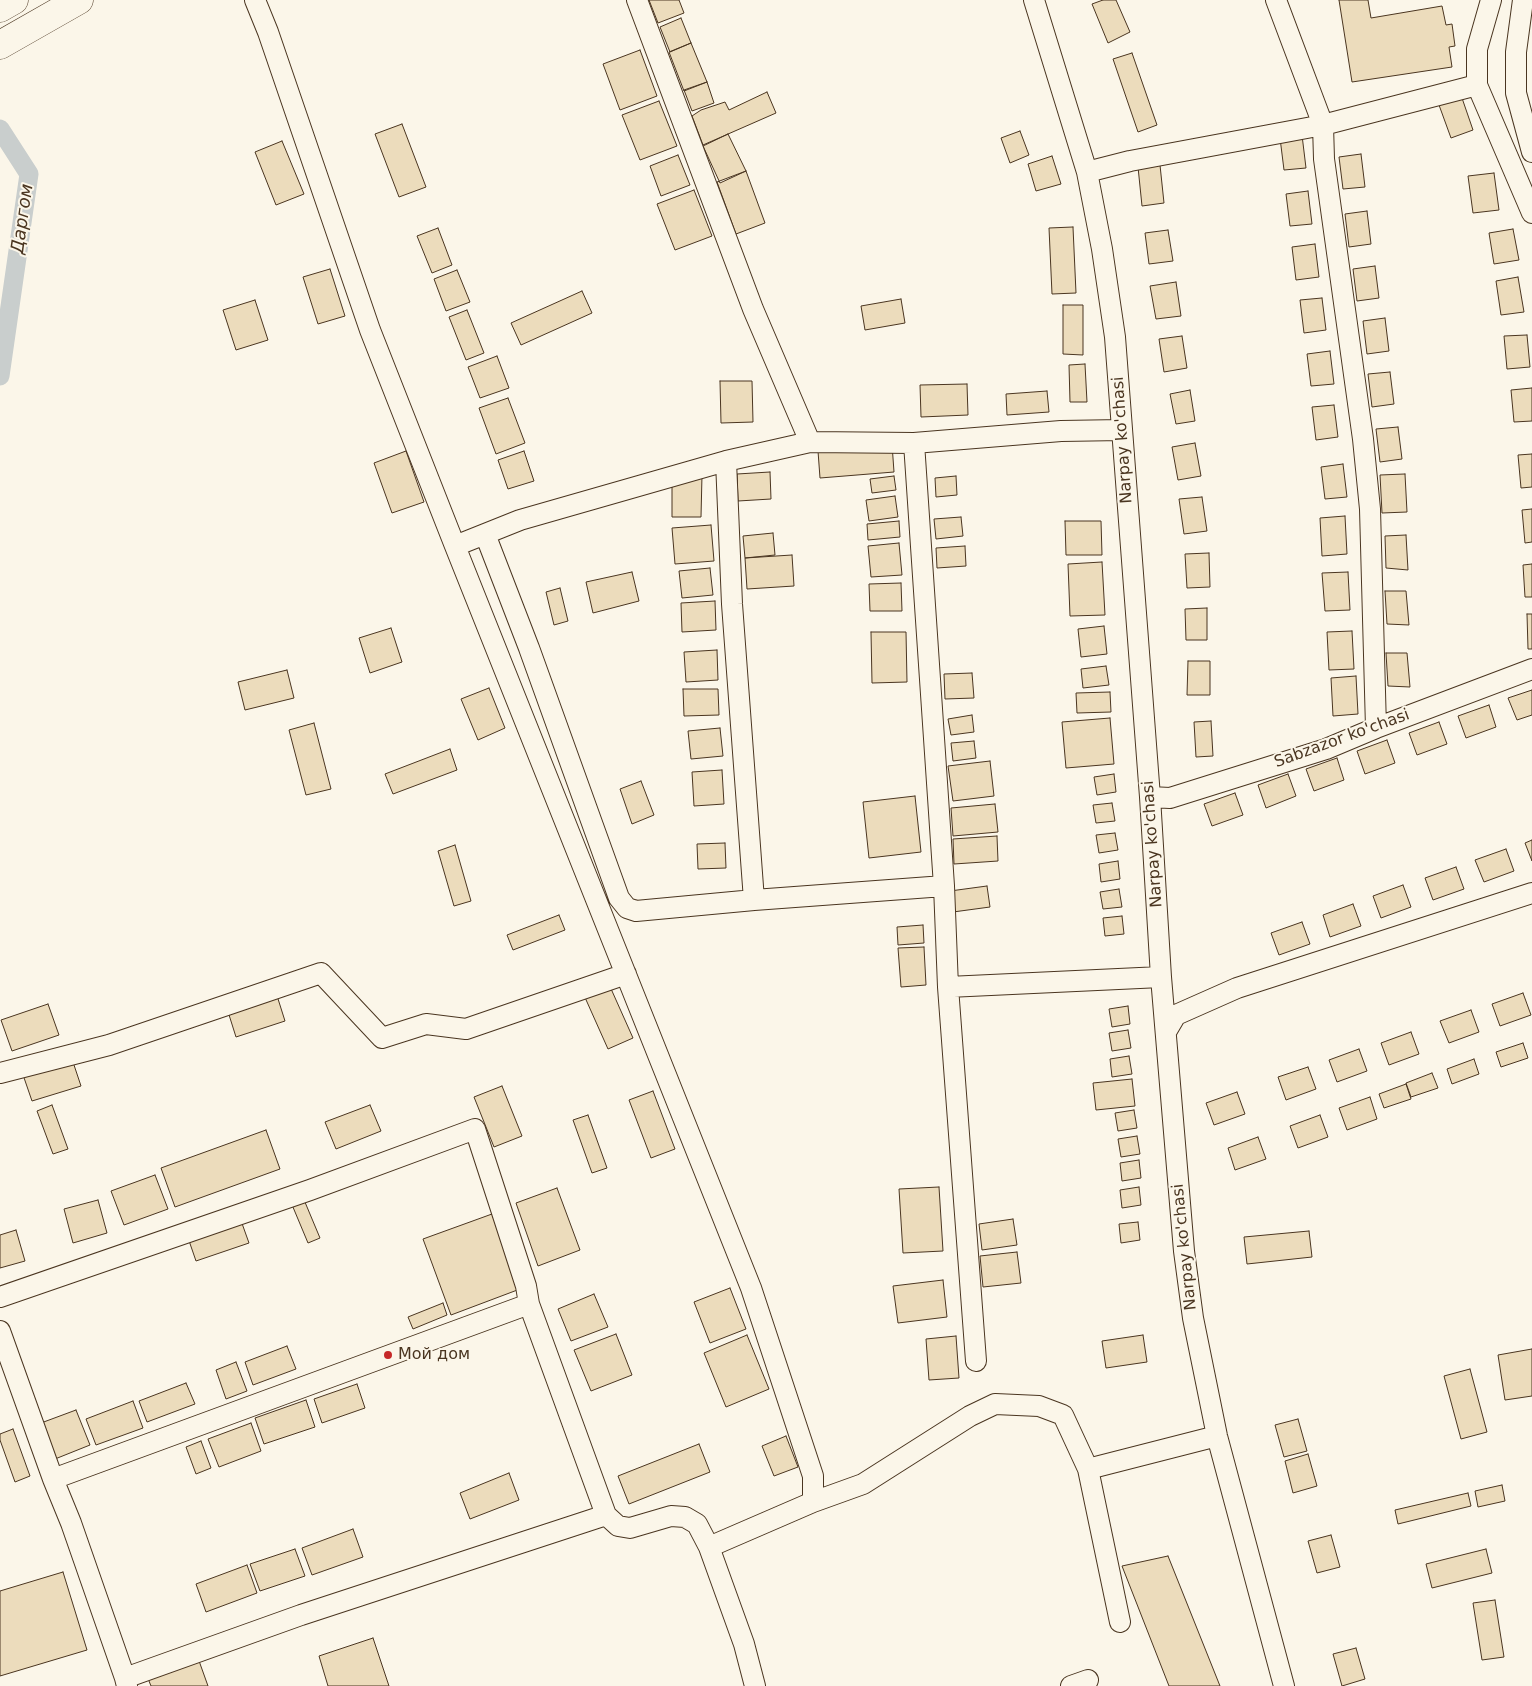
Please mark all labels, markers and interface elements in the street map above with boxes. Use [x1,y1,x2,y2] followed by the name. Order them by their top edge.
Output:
[7,183,39,255] water label: Даргом
[1109,376,1137,504] street label: Narpay ko'chasi
[1272,706,1412,772] street label: Sabzazor ko'chasi
[1139,780,1167,908] street label: Narpay ko'chasi
[1169,1183,1201,1311] street label: Narpay ko'chasi
[398,1345,470,1365] place label: Мой дом
[382,1349,394,1361] marker: Мой дом

